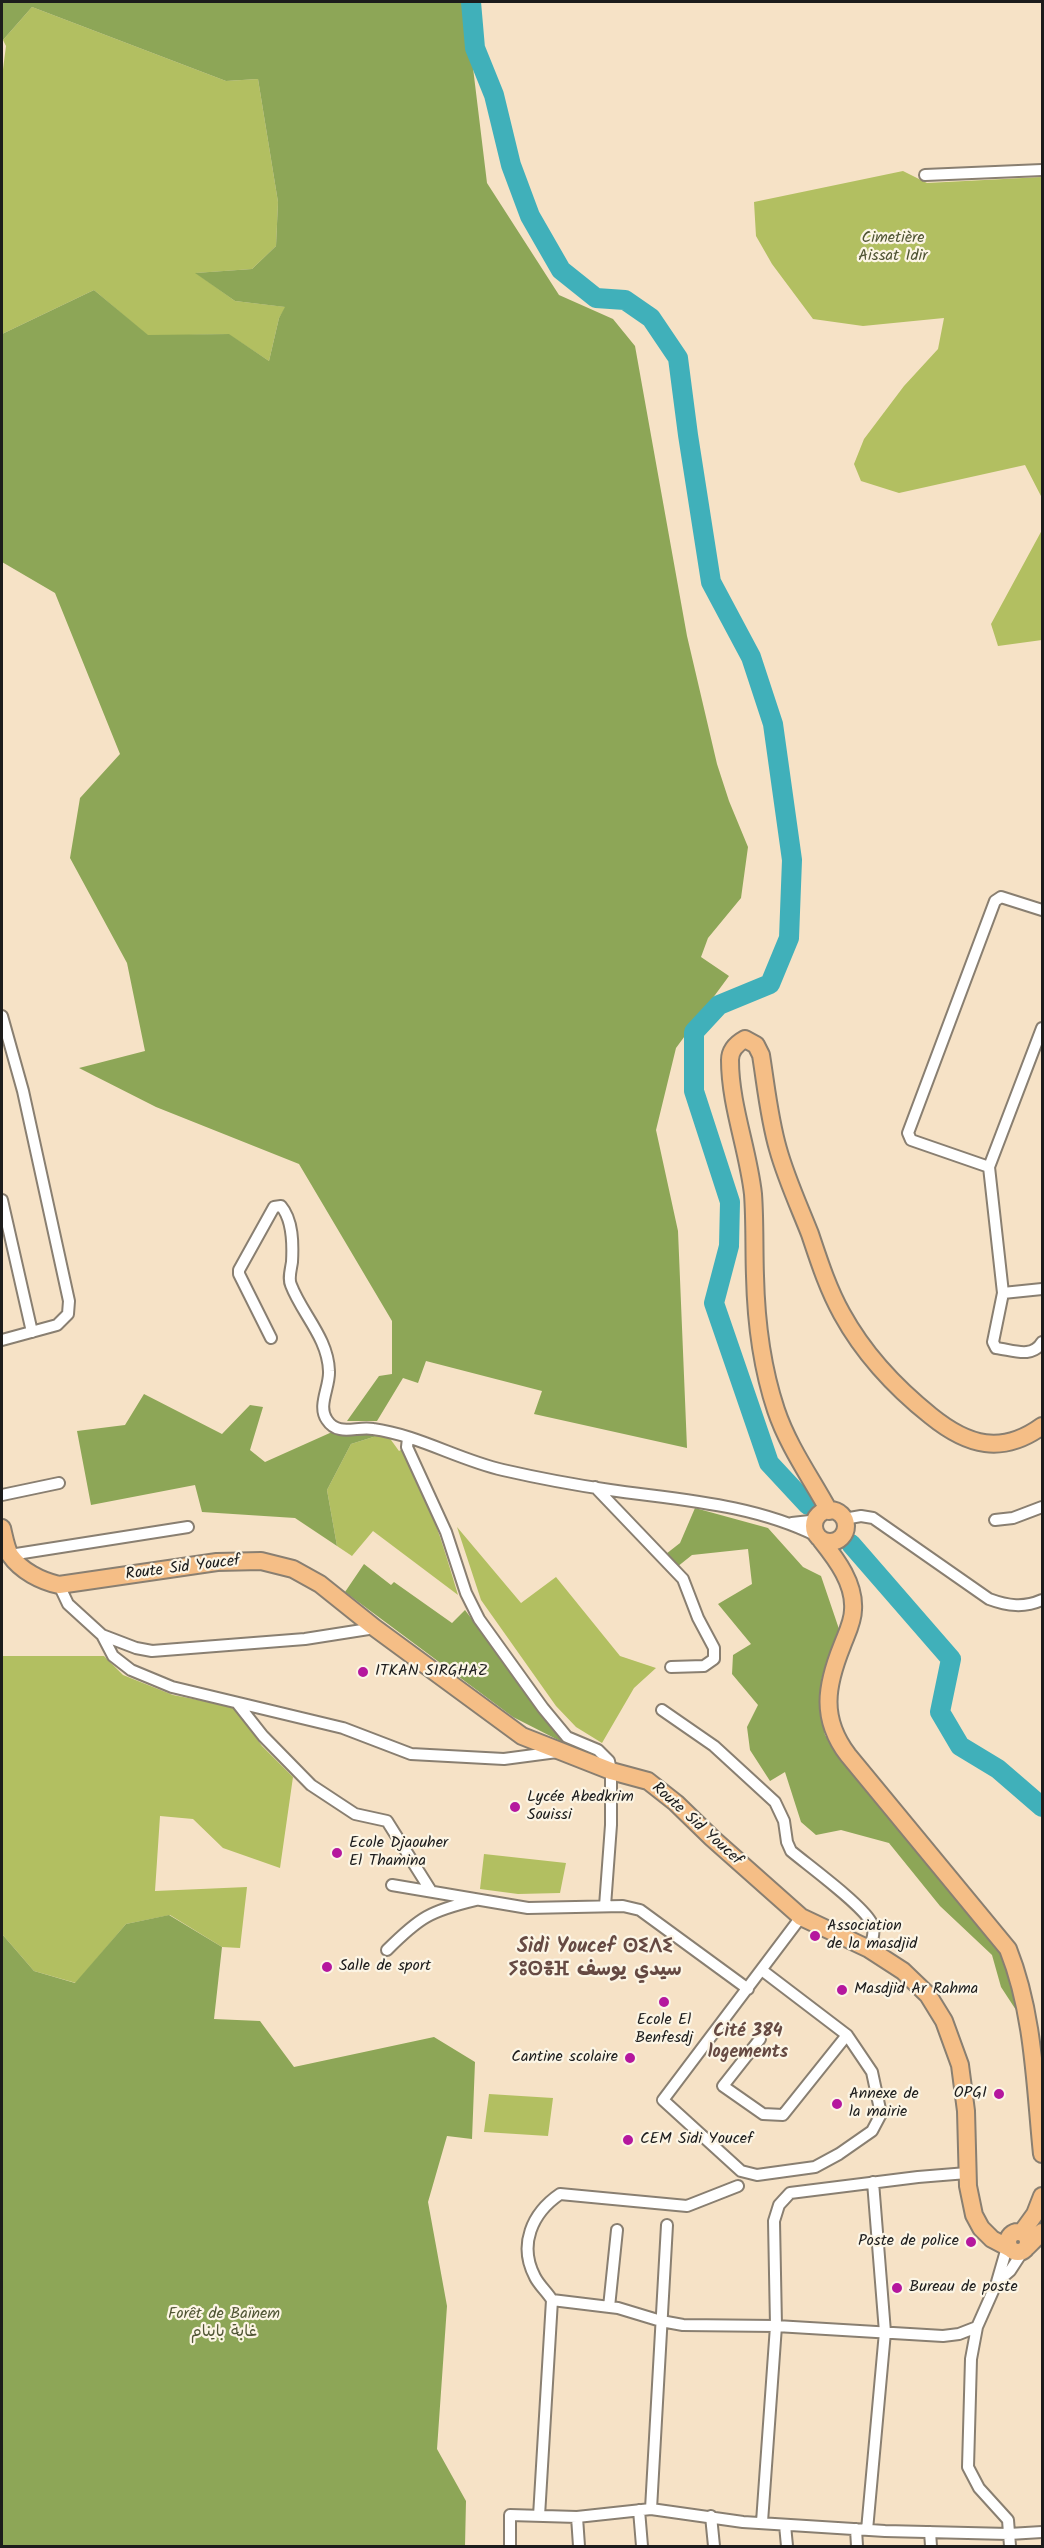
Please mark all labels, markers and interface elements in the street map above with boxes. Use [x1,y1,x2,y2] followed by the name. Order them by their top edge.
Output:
[858,229,928,267] park label: Cimetière Aissat Idir
[125,1552,241,1586] street label: Route Sid Youcef
[375,1662,488,1682] place label: ITKAN SIRGHAZ
[356,1665,370,1679] marker: ITKAN SIRGHAZ
[647,1779,745,1871] street label: Route Sid Youcef
[527,1788,634,1826] place label: Lycée Abedkrim Souissi
[508,1800,522,1814] marker: Lycée Abedkrim Souissi
[349,1834,448,1872] place label: Ecole Djaouher El Thamina
[330,1846,344,1860] marker: Ecole Djaouher El Thamina
[827,1917,917,1955] place label: Association de la masdjid
[808,1929,822,1943] marker: Association de la masdjid
[508,1937,682,1984] district label: Sidi Youcef ⵙⵉⴷⵉ ⵢⵓⵙⴻⴼ سيدي يوسف
[339,1957,431,1977] place label: Salle de sport
[320,1960,334,1974] marker: Salle de sport
[854,1980,978,2000] place label: Masdjid Ar Rahma
[835,1983,849,1997] marker: Masdjid Ar Rahma
[657,1995,671,2009] marker: Ecole El Benfesdj
[635,2011,693,2049] place label: Ecole El Benfesdj
[708,2022,788,2064] district label: Cité 384 logements
[511,2048,618,2068] place label: Cantine scolaire
[623,2051,637,2065] marker: Cantine scolaire
[954,2084,987,2104] place label: OPGI
[849,2085,919,2123] place label: Annexe de la mairie
[992,2087,1006,2101] marker: OPGI
[830,2097,844,2111] marker: Annexe de la mairie
[640,2130,753,2150] place label: CEM Sidi Youcef
[621,2133,635,2147] marker: CEM Sidi Youcef
[858,2232,959,2252] place label: Poste de police
[964,2235,978,2249] marker: Poste de police
[909,2278,1018,2298] place label: Bureau de poste
[890,2281,904,2295] marker: Bureau de poste
[168,2305,280,2343] park label: Forêt de Baïnem غابة باينام

